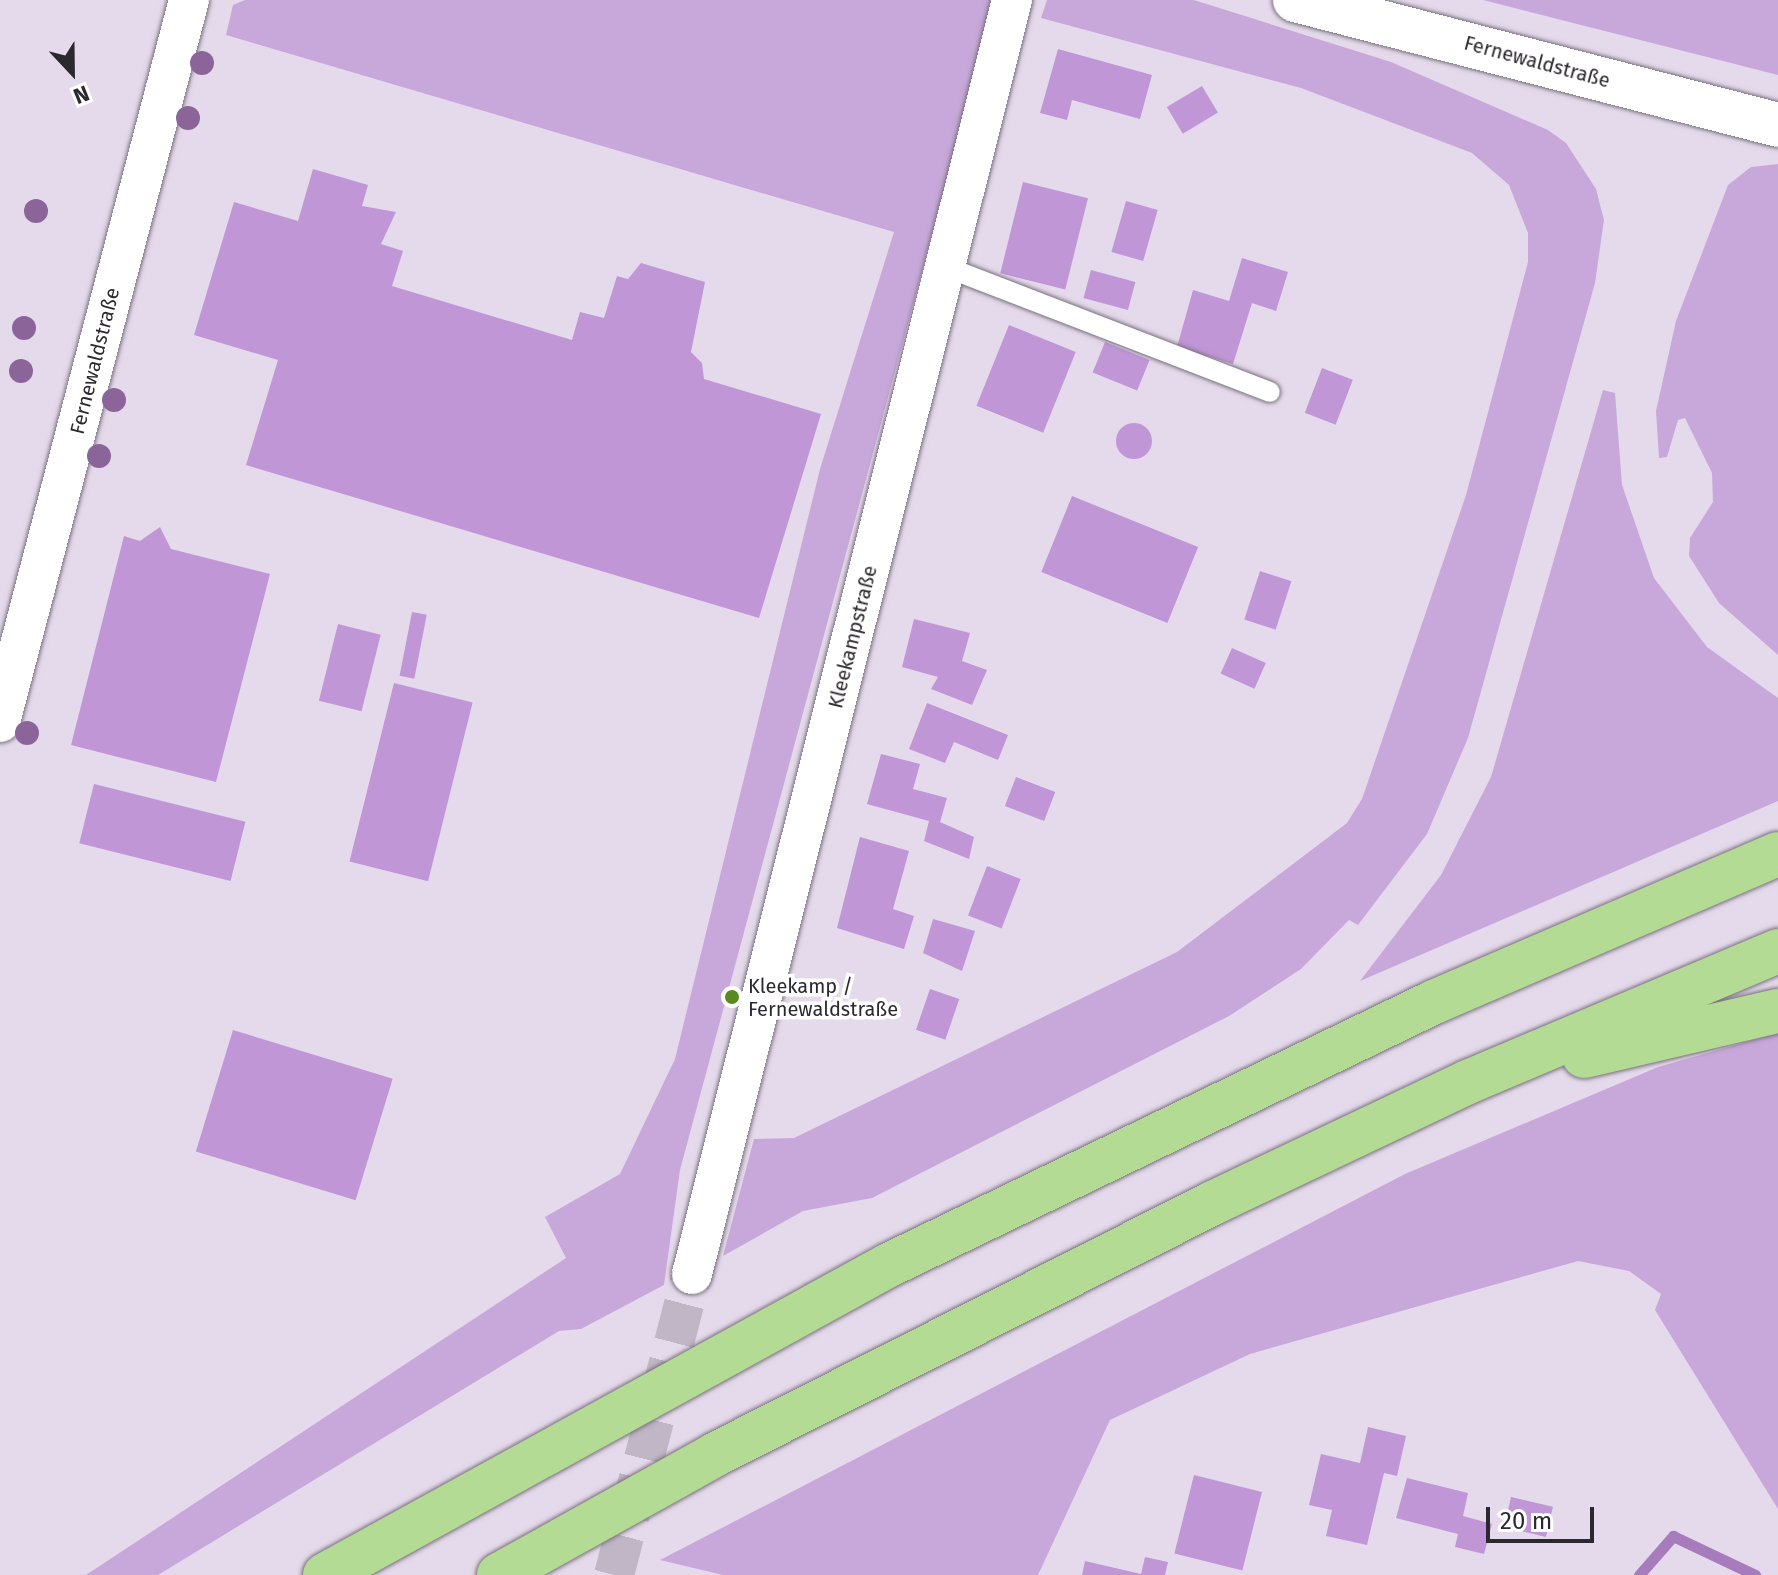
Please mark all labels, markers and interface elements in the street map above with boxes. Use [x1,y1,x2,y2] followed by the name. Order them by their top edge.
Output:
[1461,31,1613,93] street label: Fernewaldstraße
[32,32,112,112] north arrow
[69,79,93,110] text: N
[65,285,125,437] street label: Fernewaldstraße
[824,563,882,711] street label: Kleekampstraße
[748,974,898,1021] place label: Kleekamp / Fernewaldstraße
[723,988,741,1006] marker: Kleekamp / Fernewaldstraße
[1490,1491,1598,1541] scale bar
[1500,1507,1552,1535] text: 20 m

